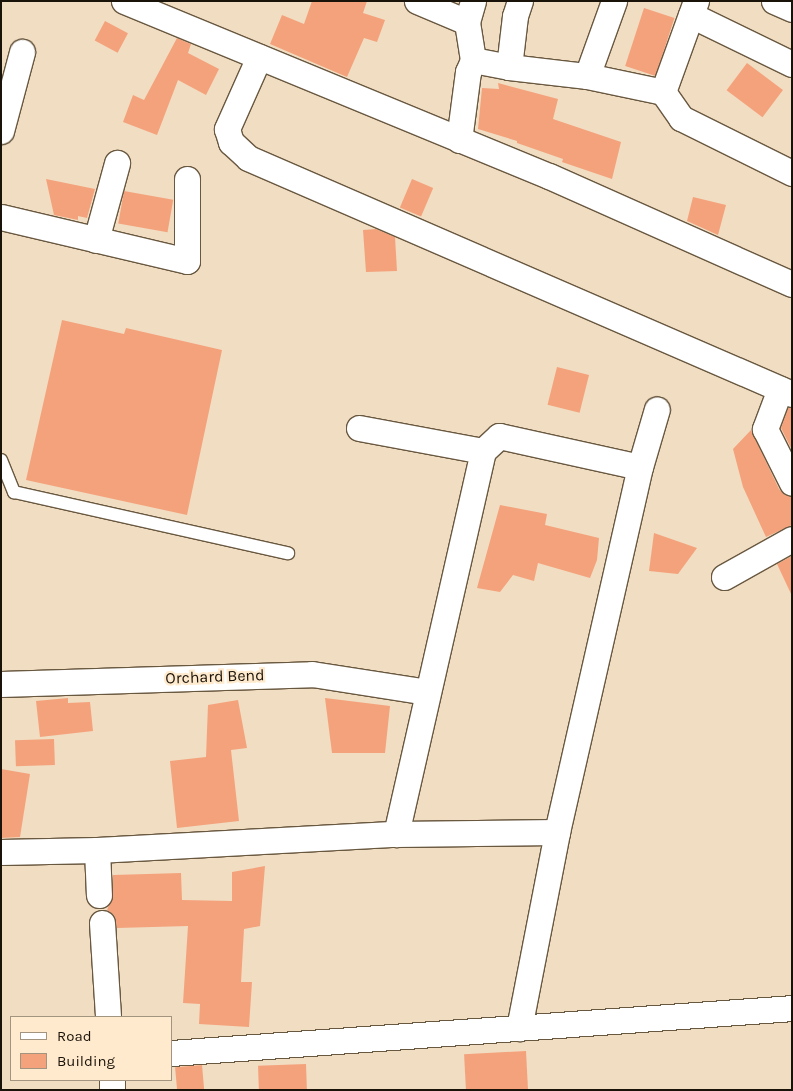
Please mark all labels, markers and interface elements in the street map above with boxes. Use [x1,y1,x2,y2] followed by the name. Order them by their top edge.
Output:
[165,666,265,688] street label: Orchard Bend
[10,1016,172,1081] legend
[57,1027,92,1045] text: Road
[57,1052,115,1070] text: Building

